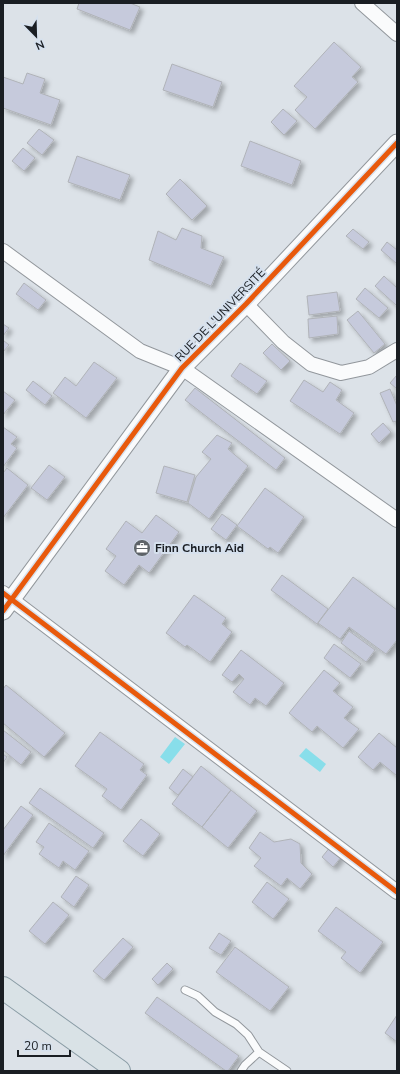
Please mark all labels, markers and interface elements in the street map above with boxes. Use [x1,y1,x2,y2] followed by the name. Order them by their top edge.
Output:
[16,16,56,56] north arrow
[33,36,46,53] text: N
[171,265,269,365] street label: RUE DE L'UNIVERSITÉ
[132,538,152,558] office icon: Finn Church Aid
[155,540,244,556] place label: Finn Church Aid
[18,1032,70,1058] scale bar
[24,1038,52,1054] text: 20 m

